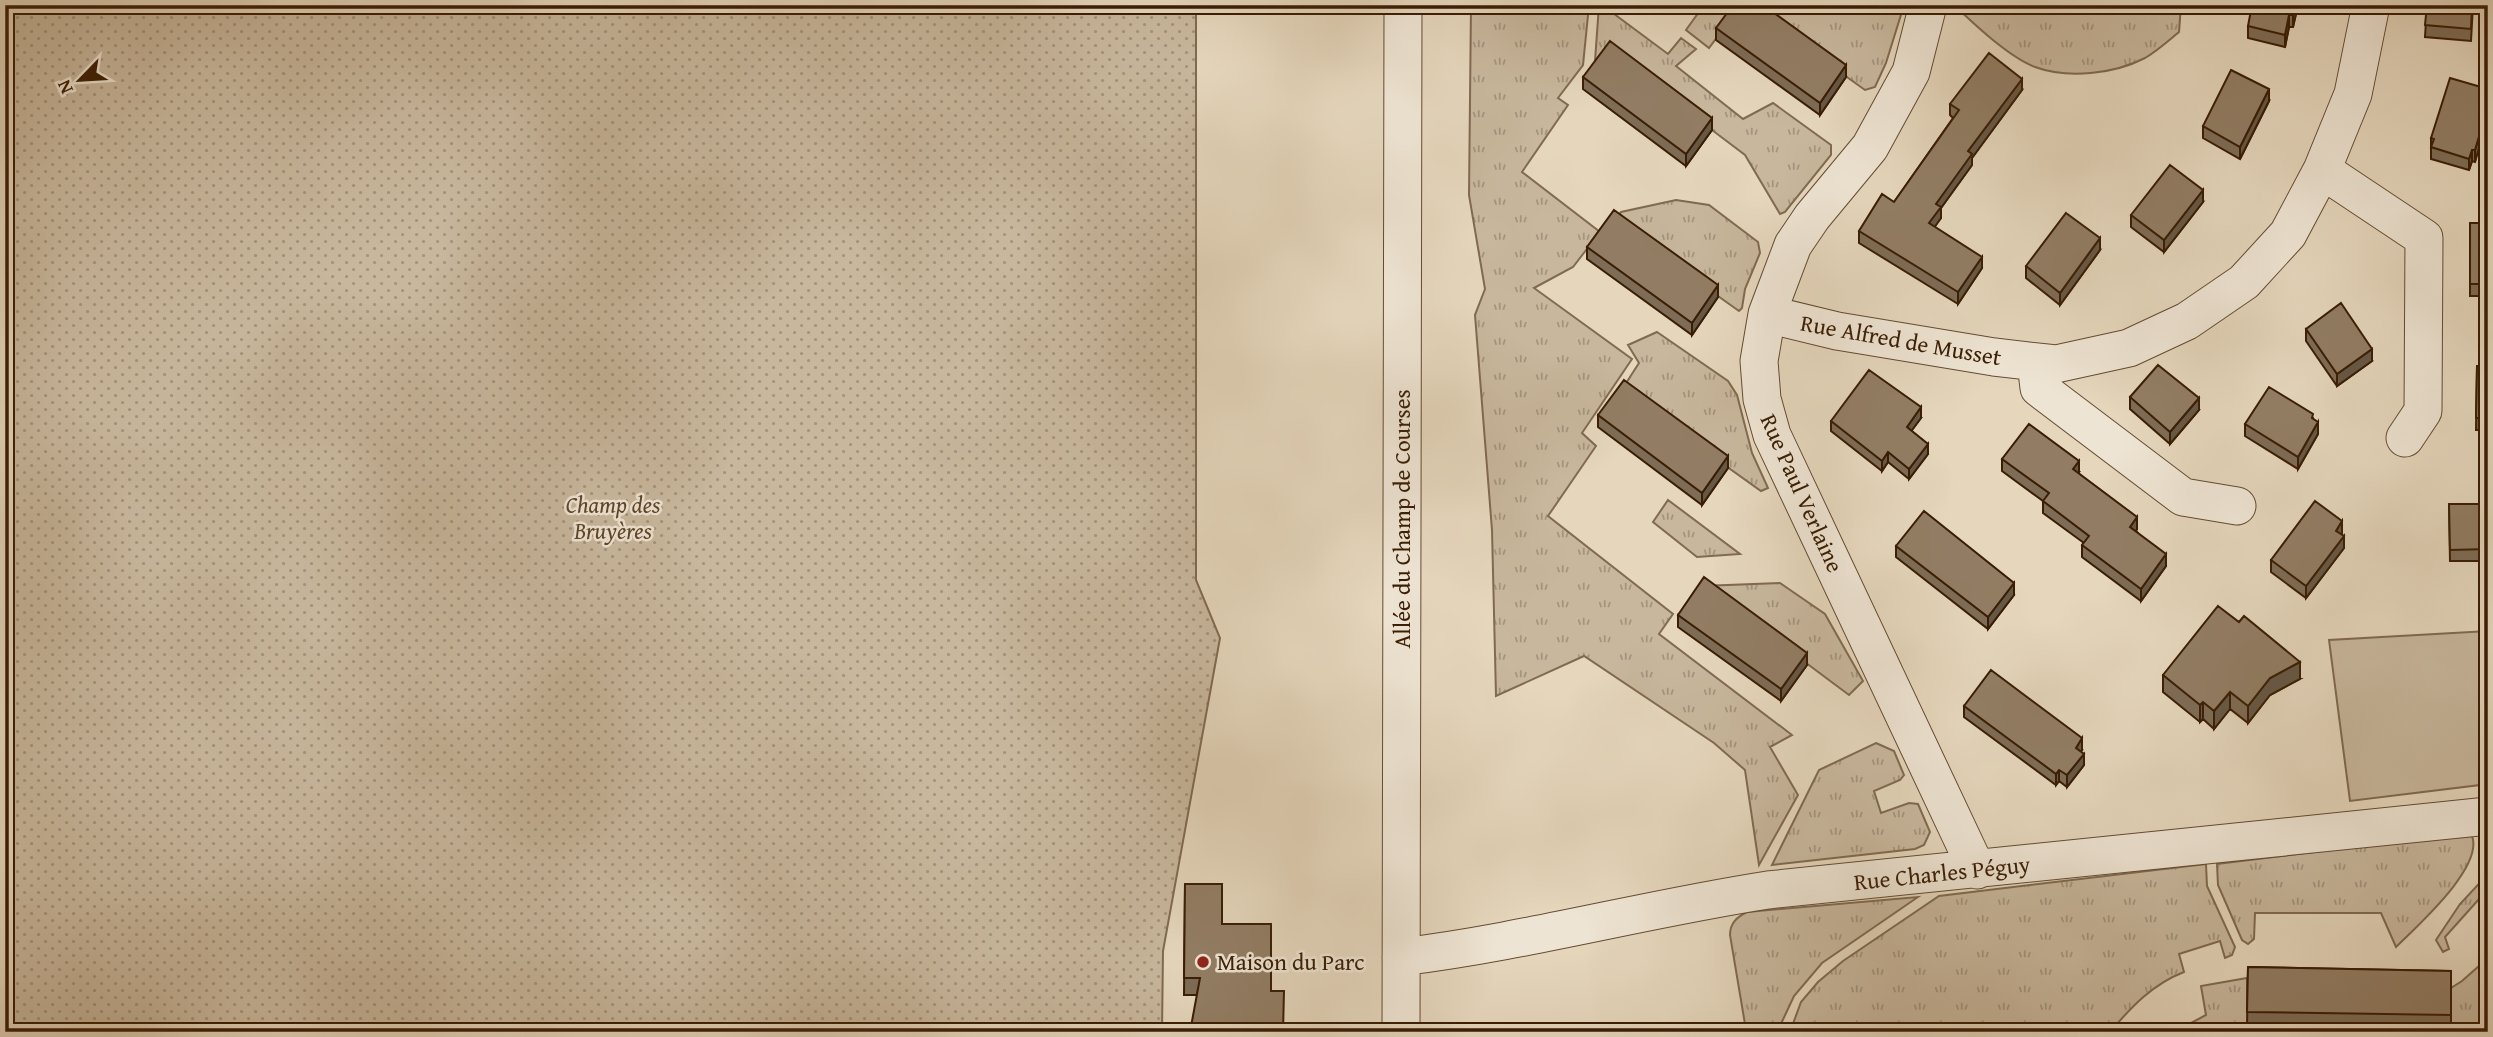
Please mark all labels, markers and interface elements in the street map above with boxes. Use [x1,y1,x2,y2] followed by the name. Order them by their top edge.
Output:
[46,46,116,116] north arrow
[49,75,80,99] text: N
[1798,306,2004,373] street label: Rue Alfred de Musset
[1385,389,1418,649] street label: Allée du Champ de Courses
[1753,408,1852,577] street label: Rue Paul Verlaine
[566,488,661,547] park label: Champ des Bruyères
[1852,847,2032,898] street label: Rue Charles Péguy
[1217,945,1364,978] place label: Maison du Parc
[1195,954,1211,970] marker: Maison du Parc

